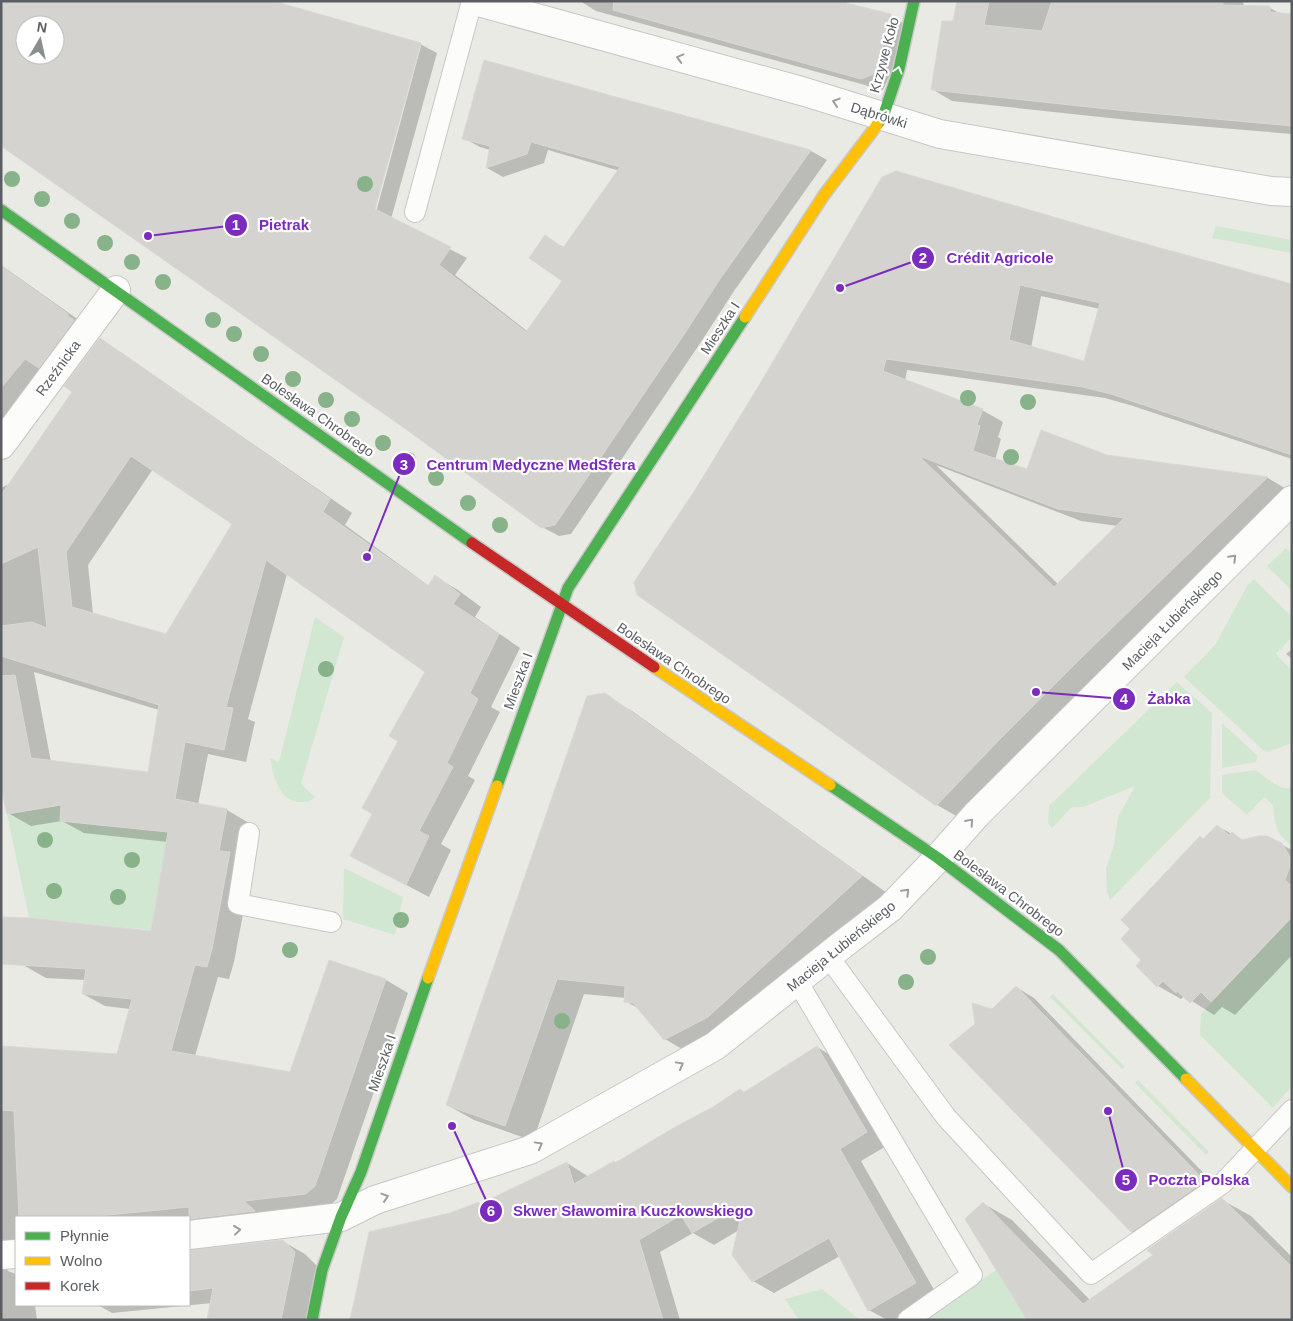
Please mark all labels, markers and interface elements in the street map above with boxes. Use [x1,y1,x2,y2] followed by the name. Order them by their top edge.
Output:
[15,15,65,65] north arrow
[866,15,902,95] street label: Krzywe Koło
[36,18,48,36] text: N
[676,53,685,63] one-way arrow
[892,66,903,75] one-way arrow
[833,97,841,107] one-way arrow
[849,99,909,131] street label: Dąbrówki
[224,210,319,240] callout: Pietrak
[232,216,240,233] text: 1
[259,216,310,233] text: Pietrak
[911,243,1063,273] callout: Crédit Agricole
[919,249,927,266] text: 2
[947,249,1053,266] text: Crédit Agricole
[697,299,743,357] street label: Mieszka I
[33,337,84,399] street label: Rzeźnicka
[259,370,378,460] street label: Bolesława Chrobrego
[392,449,646,479] callout: Centrum Medyczne MedSfera
[400,456,408,473] text: 3
[426,456,636,473] text: Centrum Medyczne MedSfera
[1228,555,1237,564] one-way arrow
[1119,567,1225,673] street label: Macieja Łubieńskiego
[614,619,734,707] street label: Bolesława Chrobrego
[500,650,536,712] street label: Mieszka I
[1112,684,1200,714] callout: Żabka
[1120,690,1129,707] text: 4
[1147,690,1191,707] text: Żabka
[965,818,974,827] one-way arrow
[951,846,1067,940] street label: Bolesława Chrobrego
[900,889,909,898] one-way arrow
[784,897,899,995] street label: Macieja Łubieńskiego
[365,1032,399,1094] street label: Mieszka I
[675,1062,684,1072] one-way arrow
[533,1141,542,1151] one-way arrow
[1114,1165,1260,1195] callout: Poczta Polska
[1122,1171,1130,1188] text: 5
[1149,1171,1250,1188] text: Poczta Polska
[380,1193,389,1203] one-way arrow
[478,1196,763,1226] callout: Skwer Sławomira Kuczkowskiego
[487,1202,495,1219] text: 6
[513,1202,753,1219] text: Skwer Sławomira Kuczkowskiego
[15,1216,190,1306] legend
[234,1225,242,1236] one-way arrow
[60,1227,109,1244] text: Płynnie
[60,1252,102,1269] text: Wolno
[60,1277,100,1294] text: Korek

